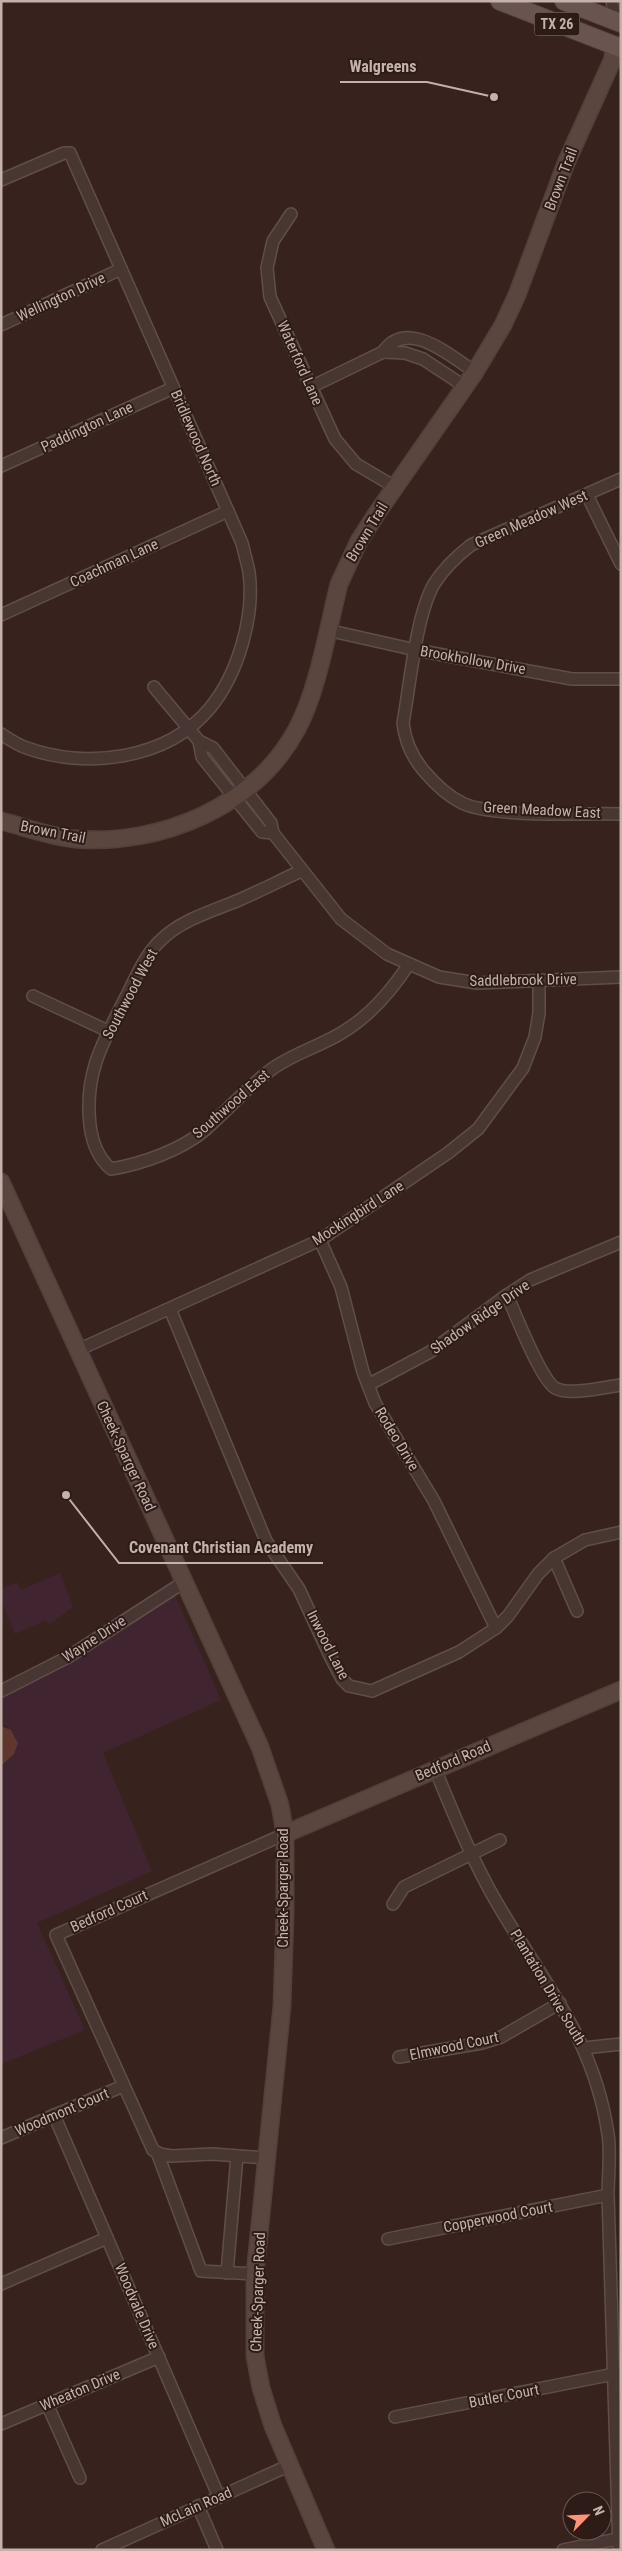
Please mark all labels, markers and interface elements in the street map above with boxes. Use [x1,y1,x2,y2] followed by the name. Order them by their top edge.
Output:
[534,12,580,36] road number: TX 26
[340,51,427,82] callout: Walgreens
[350,57,416,76] text: Walgreens
[541,145,581,213] street label: Brown Trail
[14,269,108,325] street label: Wellington Drive
[273,318,327,408] street label: Waterford Lane
[167,387,225,489] street label: Bridlewood North
[38,398,136,456] street label: Paddington Lane
[472,486,590,552] street label: Green Meadow West
[342,499,392,565] street label: Brown Trail
[67,535,161,591] street label: Coachman Lane
[419,642,527,678] street label: Brookhollow Drive
[483,798,601,822] street label: Green Meadow East
[19,817,87,847] street label: Brown Trail
[99,946,161,1042] street label: Southwood West
[469,970,577,990] street label: Saddlebrook Drive
[189,1066,273,1142] street label: Southwood East
[309,1177,407,1249] street label: Mockingbird Lane
[427,1276,533,1358] street label: Shadow Ridge Drive
[93,1398,159,1514] street label: Cheek-Sparger Road
[371,1404,423,1474] street label: Rodeo Drive
[119,1532,323,1563] callout: Covenant Christian Academy
[129,1538,313,1557] text: Covenant Christian Academy
[303,1607,353,1683] street label: Inwood Lane
[59,1612,129,1666] street label: Wayne Drive
[412,1737,494,1785] street label: Bedford Road
[274,1828,292,1948] street label: Cheek-Sparger Road
[67,1886,151,1936] street label: Bedford Court
[506,1926,590,2048] street label: Plantation Drive South
[408,2028,500,2064] street label: Elmwood Court
[12,2084,112,2140] street label: Woodmont Court
[442,2198,554,2236] street label: Copperwood Court
[247,2232,269,2352] street label: Cheek-Sparger Road
[111,2261,163,2351] street label: Woodvale Drive
[37,2365,123,2415] street label: Wheaton Drive
[467,2380,541,2412] street label: Butler Court
[157,2483,235,2531] street label: McLain Road
[562,2491,612,2541] north arrow
[590,2504,608,2518] text: N

